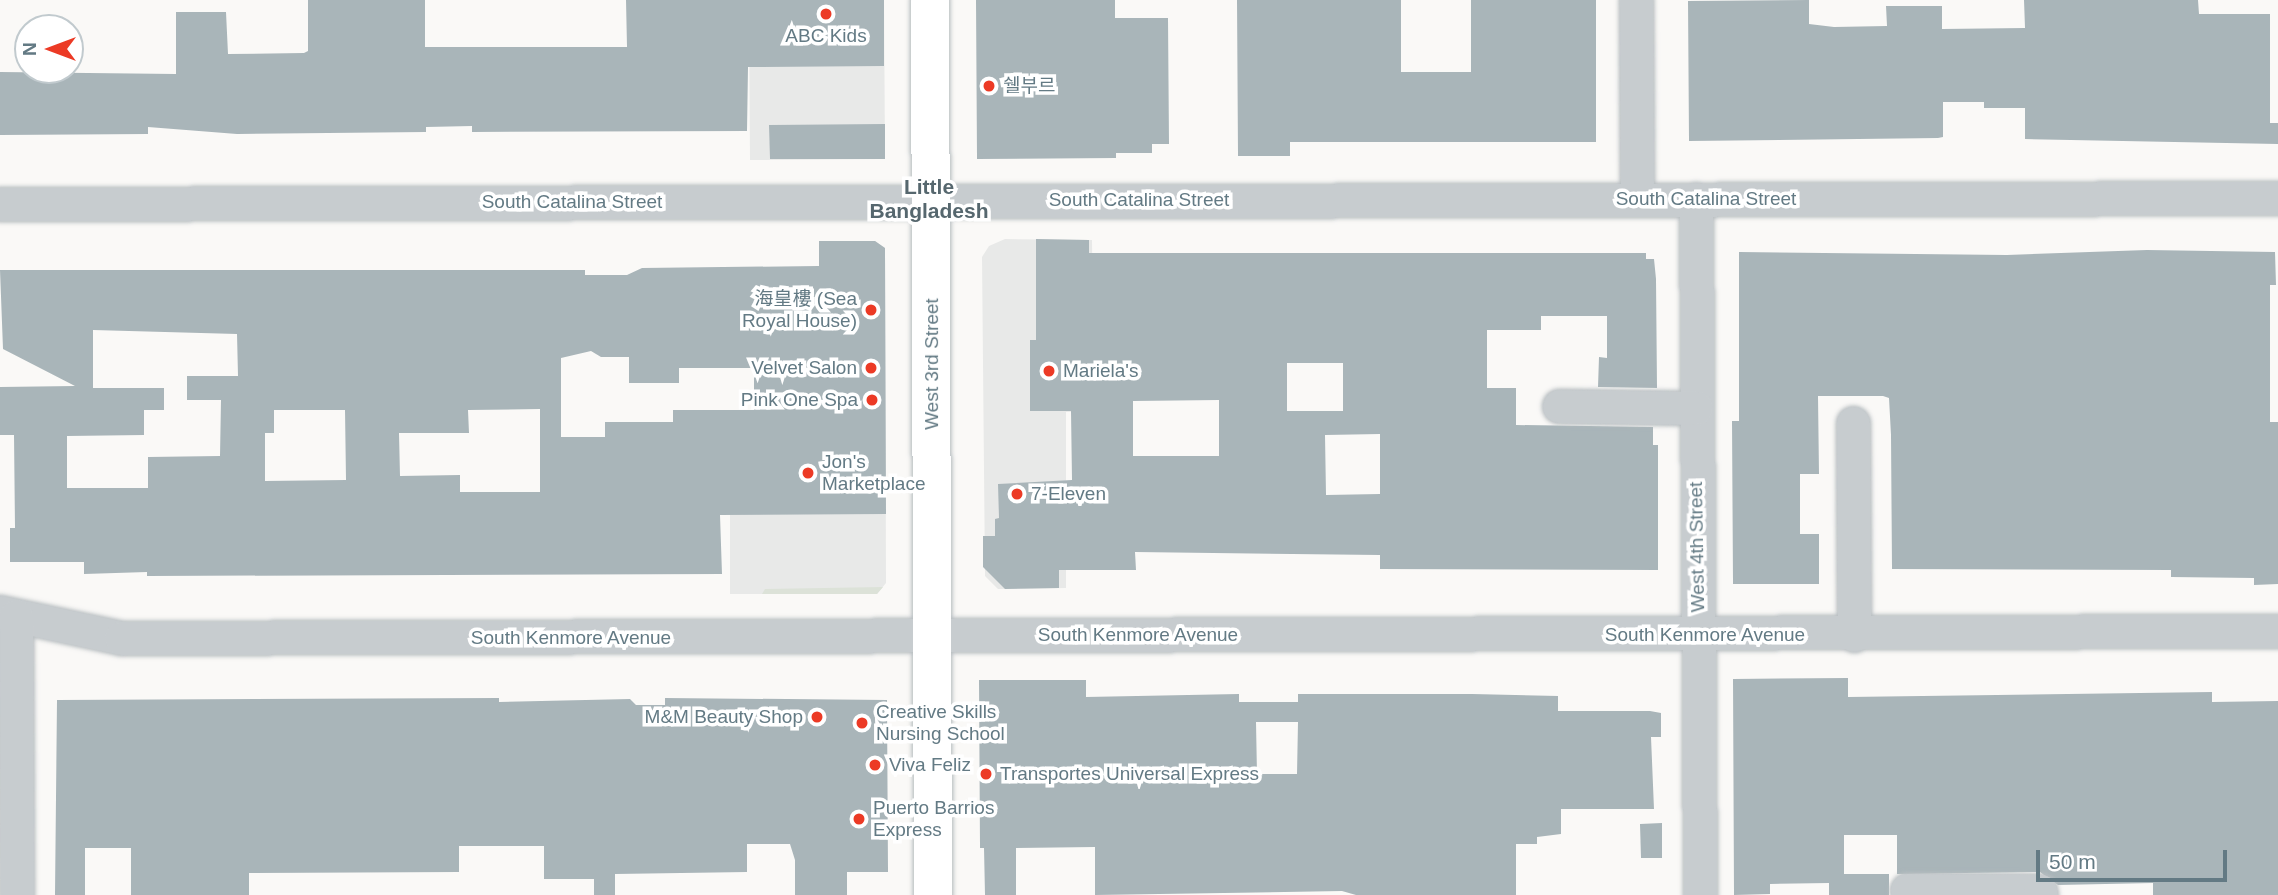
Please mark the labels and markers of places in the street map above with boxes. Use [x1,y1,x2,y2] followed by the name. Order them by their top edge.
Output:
[818,6,834,22] marker: ABC Kids
[785,25,867,47] place label: ABC Kids
[1003,75,1055,97] place label: 쉘부르
[981,78,997,94] marker: 쉘부르
[742,288,857,332] place label: 海皇樓 (Sea Royal House)
[863,302,879,318] marker: 海皇樓 (Sea Royal House)
[751,357,857,379] place label: Velvet Salon
[863,360,879,376] marker: Velvet Salon
[1063,360,1138,382] place label: Mariela's
[1041,363,1057,379] marker: Mariela's
[741,389,858,411] place label: Pink One Spa
[864,392,880,408] marker: Pink One Spa
[822,451,925,495] place label: Jon's Marketplace
[800,465,816,481] marker: Jon's Marketplace
[1031,483,1106,505] place label: 7-Eleven
[1009,486,1025,502] marker: 7-Eleven
[876,701,1005,745] place label: Creative Skills Nursing School
[645,706,803,728] place label: M&M Beauty Shop
[809,709,825,725] marker: M&M Beauty Shop
[854,715,870,731] marker: Creative Skills Nursing School
[889,754,971,776] place label: Viva Feliz
[867,757,883,773] marker: Viva Feliz
[1000,763,1259,785] place label: Transportes Universal Express
[978,766,994,782] marker: Transportes Universal Express
[873,797,994,841] place label: Puerto Barrios Express
[851,811,867,827] marker: Puerto Barrios Express

